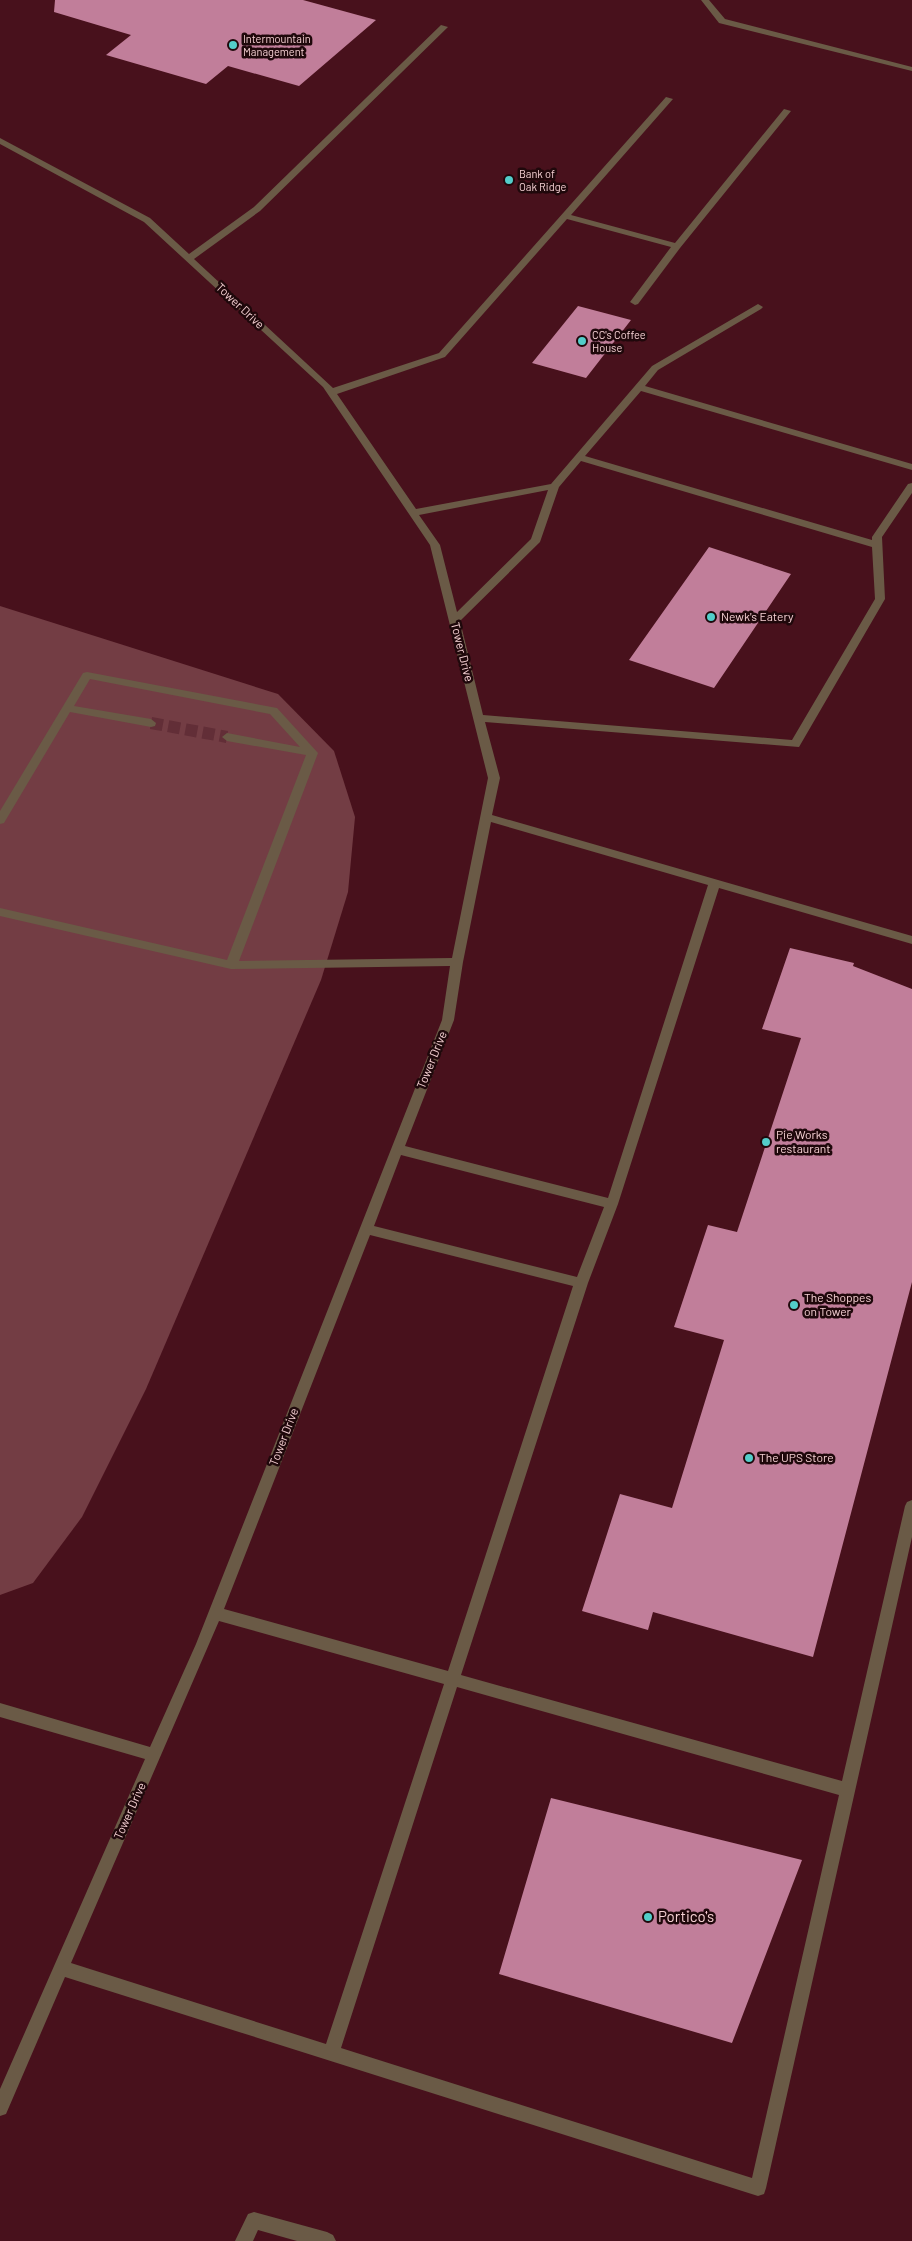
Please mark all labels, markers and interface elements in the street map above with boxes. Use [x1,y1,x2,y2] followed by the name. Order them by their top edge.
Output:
[243,32,311,58] place label: Intermountain Management
[227,39,239,51] marker: Intermountain Management
[519,167,567,193] place label: Bank of Oak Ridge
[503,174,515,186] marker: Bank of Oak Ridge
[214,279,268,331] street label: Tower Drive
[592,328,646,354] place label: CC's Coffee House
[576,335,588,347] marker: CC's Coffee House
[721,609,794,623] place label: Newk's Eatery
[705,611,717,623] marker: Newk's Eatery
[449,621,477,683] street label: Tower Drive
[413,1029,449,1090] street label: Tower Drive
[776,1127,831,1155] place label: Pie Works restaurant
[760,1136,772,1148] marker: Pie Works restaurant
[804,1290,871,1318] place label: The Shoppes on Tower
[788,1299,800,1311] marker: The Shoppes on Tower
[266,1406,300,1467] street label: Tower Drive
[759,1450,834,1464] place label: The UPS Store
[743,1452,755,1464] marker: The UPS Store
[110,1780,148,1841] street label: Tower Drive
[658,1907,714,1925] place label: Portico's
[642,1911,654,1923] marker: Portico's

